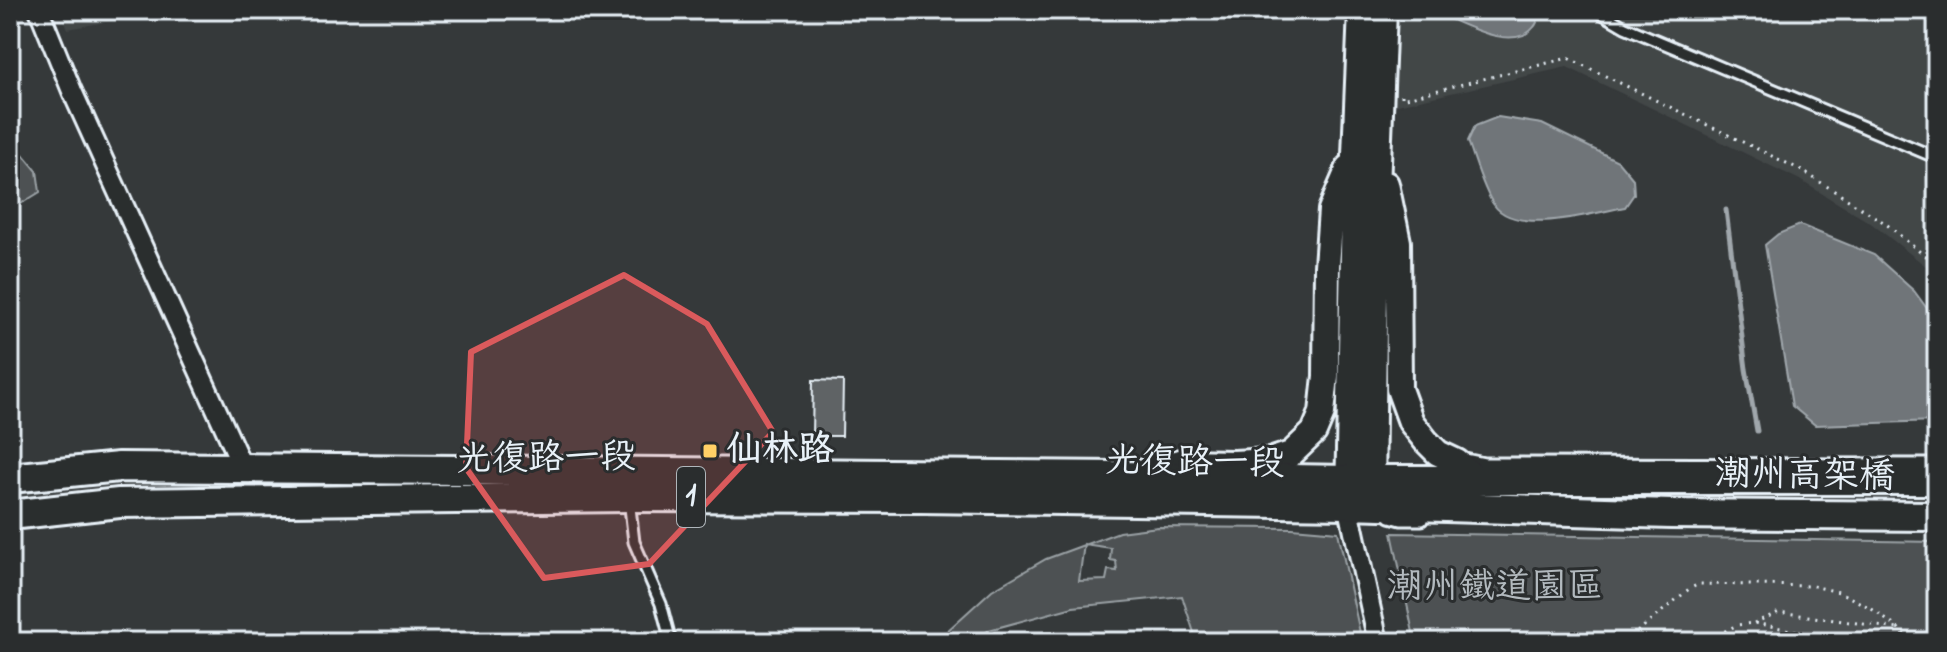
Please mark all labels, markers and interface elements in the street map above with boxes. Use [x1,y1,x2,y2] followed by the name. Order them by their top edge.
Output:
[726,425,834,478] place label: 仙林路
[456,432,636,488] street label: 光復路一段
[1105,436,1285,492] street label: 光復路一段
[701,442,719,460] marker: 仙林路
[1715,449,1895,505] street label: 潮州高架橋
[677,467,705,527] road number: 1
[1387,562,1603,615] park label: 潮州鐵道園區

